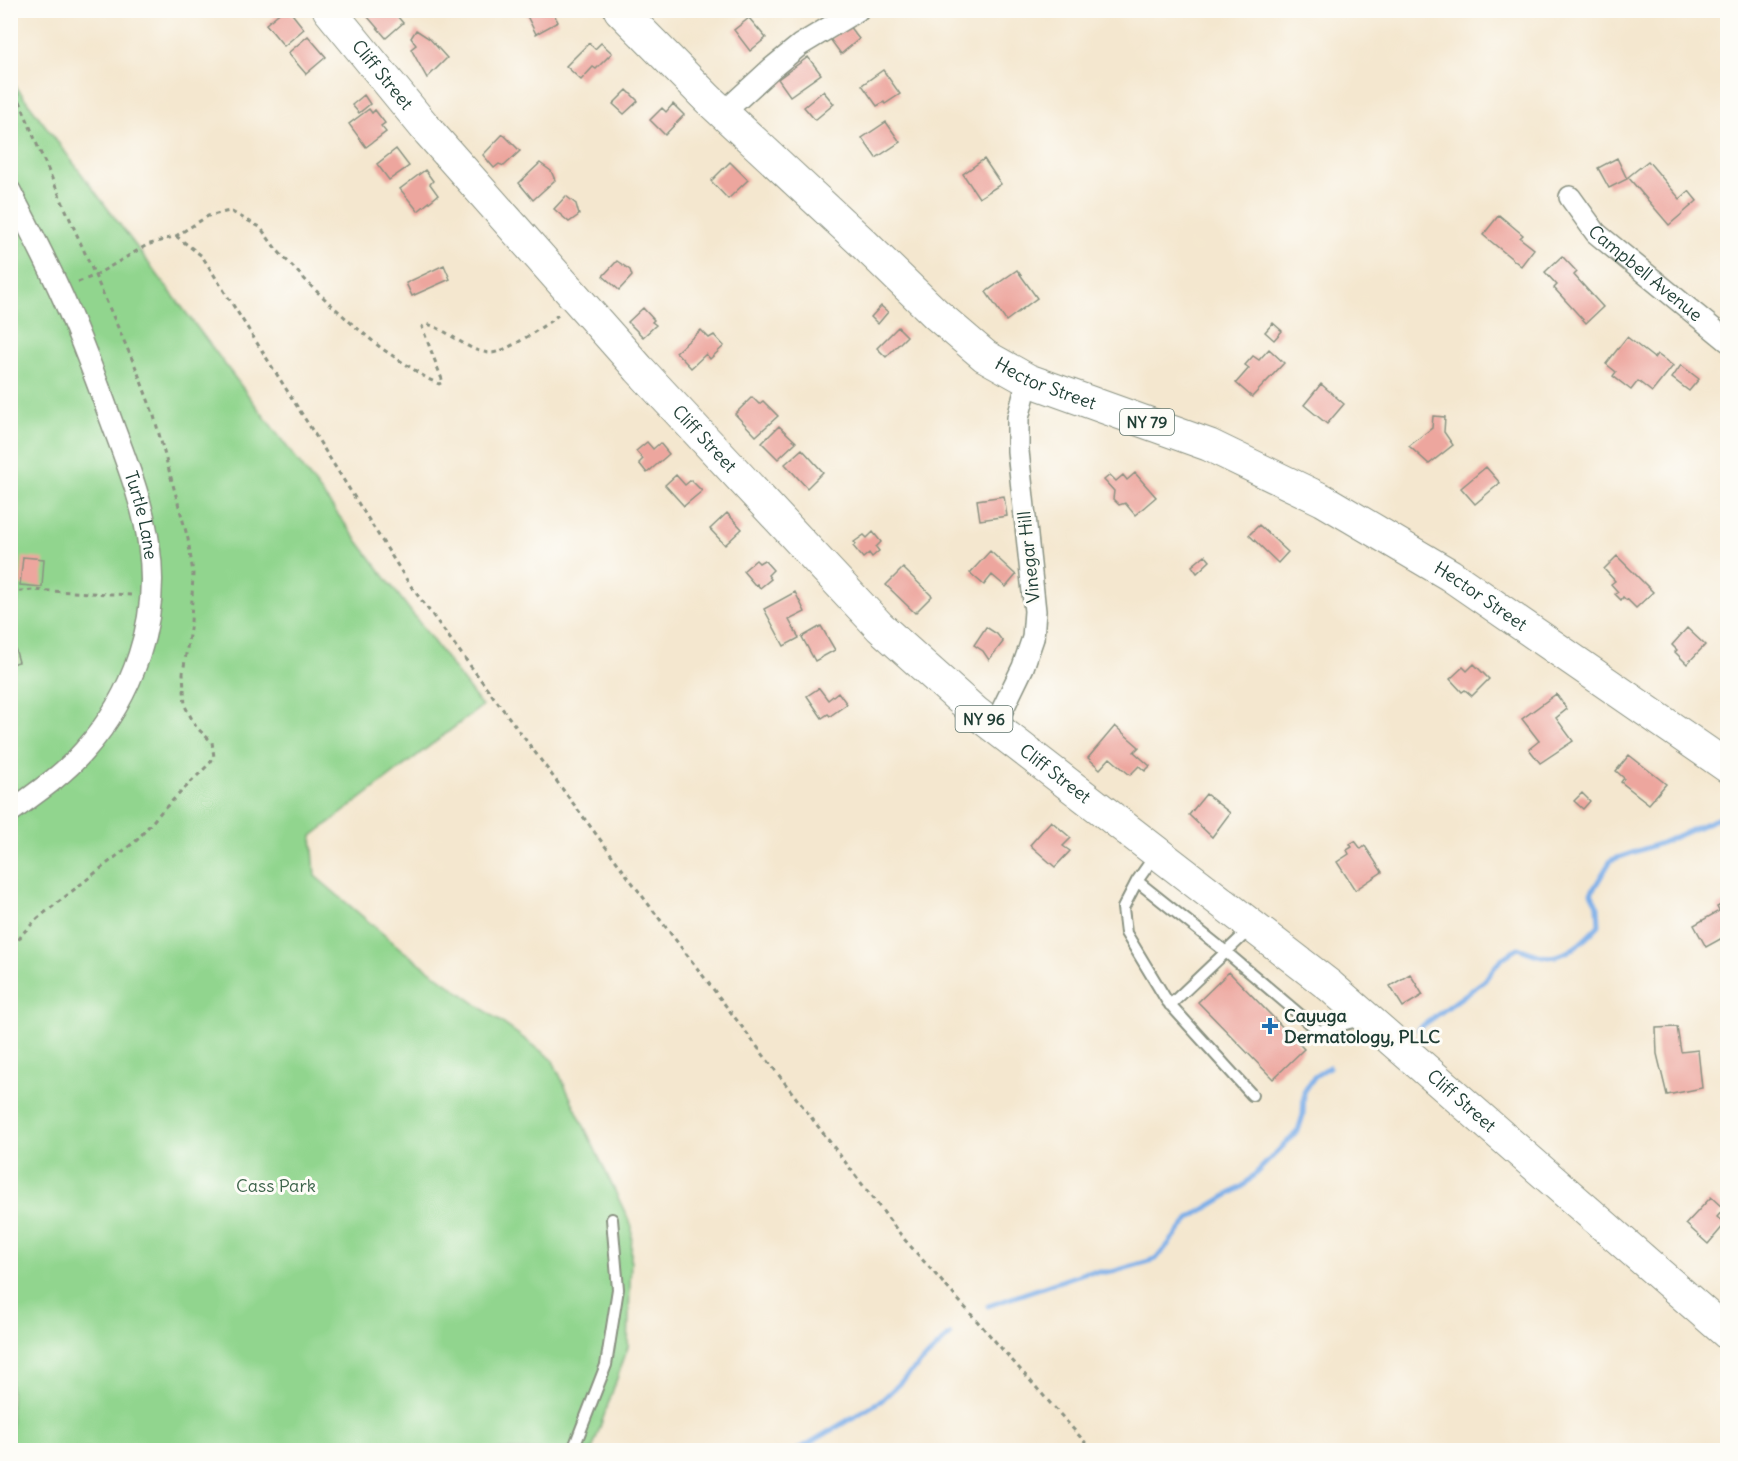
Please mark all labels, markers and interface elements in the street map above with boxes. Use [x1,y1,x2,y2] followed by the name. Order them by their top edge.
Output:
[347,35,418,114] street label: Cliff Street
[1583,221,1707,326] street label: Campbell Avenue
[991,352,1099,415] street label: Hector Street
[668,400,742,477] street label: Cliff Street
[1120,409,1174,435] road number: NY 79
[120,468,163,561] street label: Turtle Lane
[1012,510,1045,604] street label: Vinegar Hill
[1430,556,1532,636] street label: Hector Street
[956,706,1012,732] road number: NY 96
[1015,739,1096,808] street label: Cliff Street
[1284,1004,1440,1048] place label: Cayuga Dermatology, PLLC
[1261,1017,1279,1035] marker: Cayuga Dermatology, PLLC
[1423,1064,1501,1137] street label: Cliff Street
[236,1174,316,1197] park label: Cass Park

